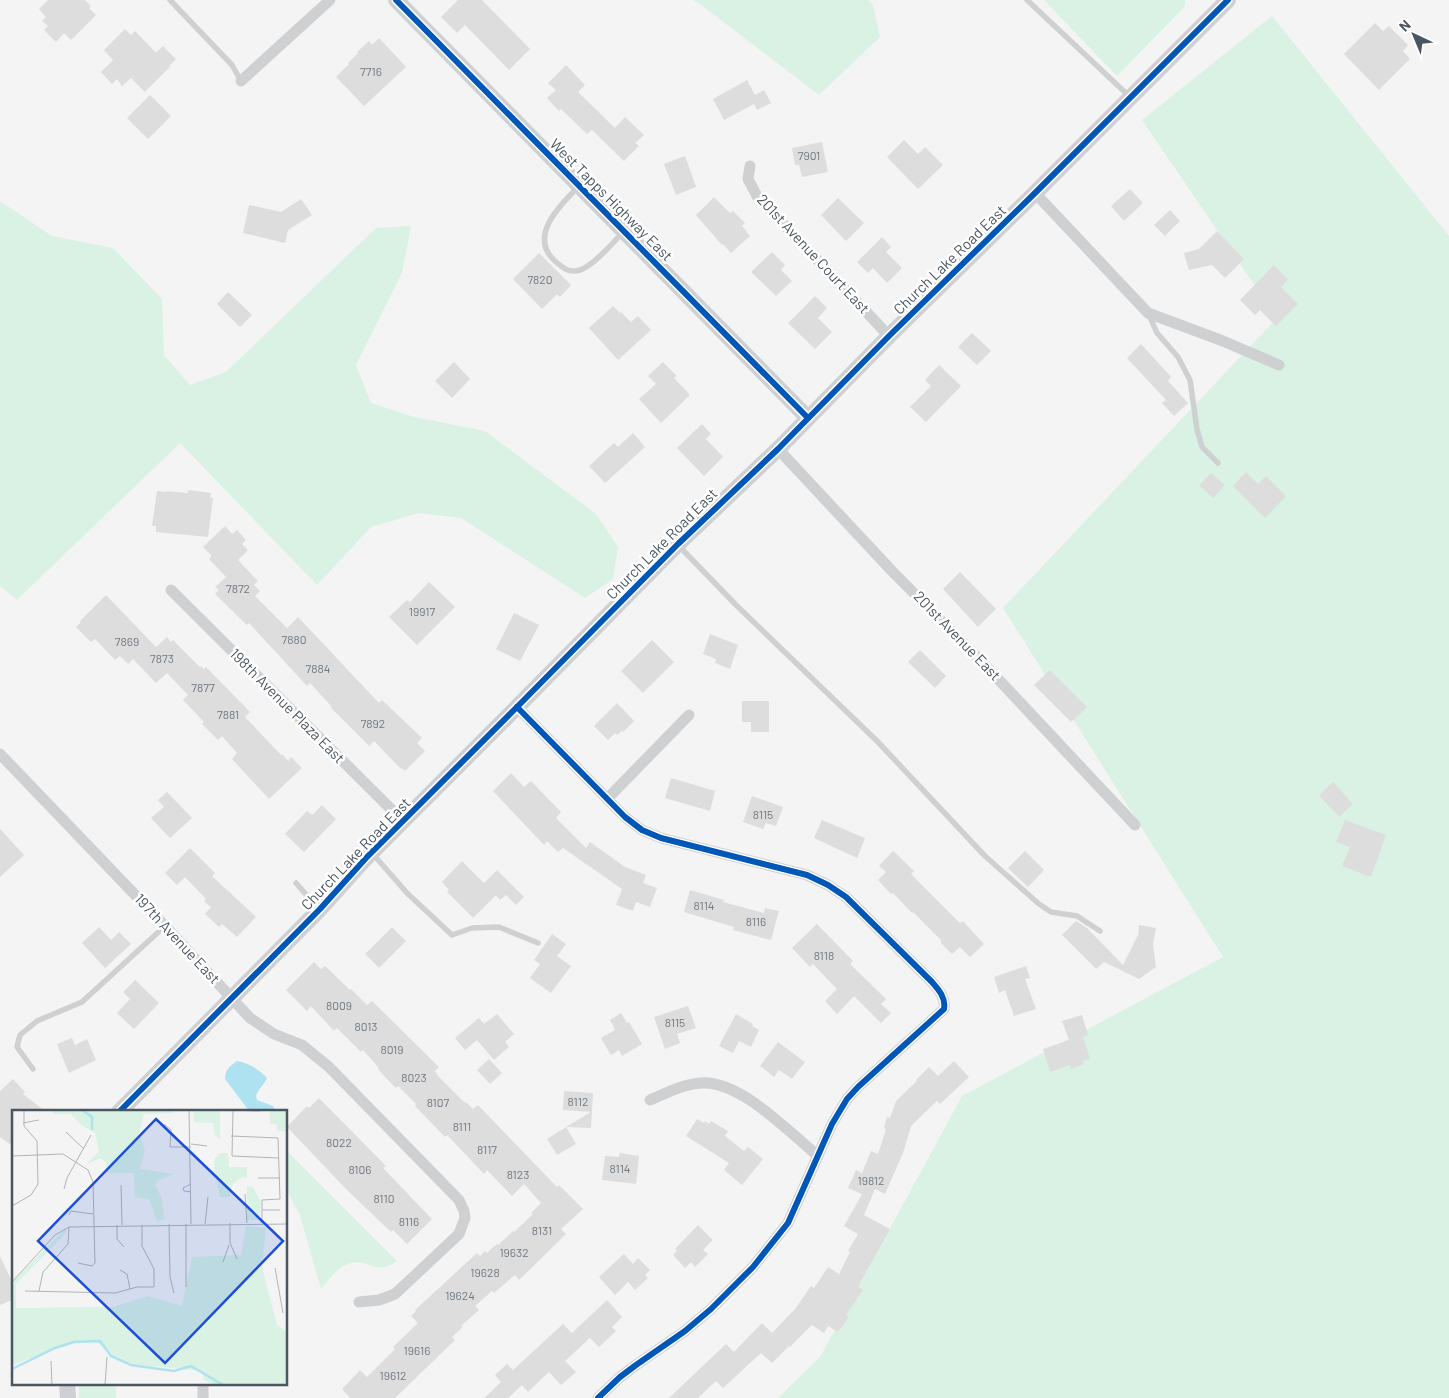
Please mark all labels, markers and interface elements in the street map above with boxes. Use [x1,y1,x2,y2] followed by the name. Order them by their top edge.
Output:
[1389,10,1439,60] north arrow
[1395,16,1414,35] text: N
[360,64,382,78] house number: 7716
[547,134,677,264] street label: West Tapps Highway East
[798,148,820,162] house number: 7901
[754,190,874,317] street label: 201st Avenue Court East
[889,201,1009,318] street label: Church Lake Road East
[527,272,553,286] house number: 7820
[602,484,721,603] street label: Church Lake Road East
[226,581,250,595] house number: 7872
[911,587,1005,684] street label: 201st Avenue East
[409,604,435,618] house number: 19917
[282,632,306,646] house number: 7880
[115,634,139,648] house number: 7869
[227,644,349,766] street label: 198th Avenue Plaza East
[150,651,174,665] house number: 7873
[306,661,330,675] house number: 7884
[191,680,215,694] house number: 7877
[217,707,239,721] house number: 7881
[361,716,385,730] house number: 7892
[297,793,414,913] street label: Church Lake Road East
[753,807,773,821] house number: 8115
[131,889,224,987] street label: 197th Avenue East
[694,898,714,912] house number: 8114
[746,914,766,928] house number: 8116
[814,948,834,962] house number: 8118
[326,998,352,1012] house number: 8009
[665,1015,685,1029] house number: 8115
[354,1019,378,1033] house number: 8013
[380,1042,404,1056] house number: 8019
[401,1070,427,1084] house number: 8023
[568,1094,588,1108] house number: 8112
[427,1095,450,1109] house number: 8107
[12,1110,288,1386] inset map
[453,1119,471,1133] house number: 8111
[326,1135,352,1149] house number: 8022
[477,1142,497,1156] house number: 8117
[610,1161,630,1175] house number: 8114
[348,1162,372,1176] house number: 8106
[507,1167,529,1181] house number: 8123
[857,1173,885,1187] house number: 19812
[373,1191,395,1205] house number: 8110
[399,1214,419,1228] house number: 8116
[532,1223,552,1237] house number: 8131
[499,1245,529,1259] house number: 19632
[470,1265,500,1279] house number: 19628
[445,1288,475,1302] house number: 19624
[404,1343,430,1357] house number: 19616
[379,1368,407,1382] house number: 19612

